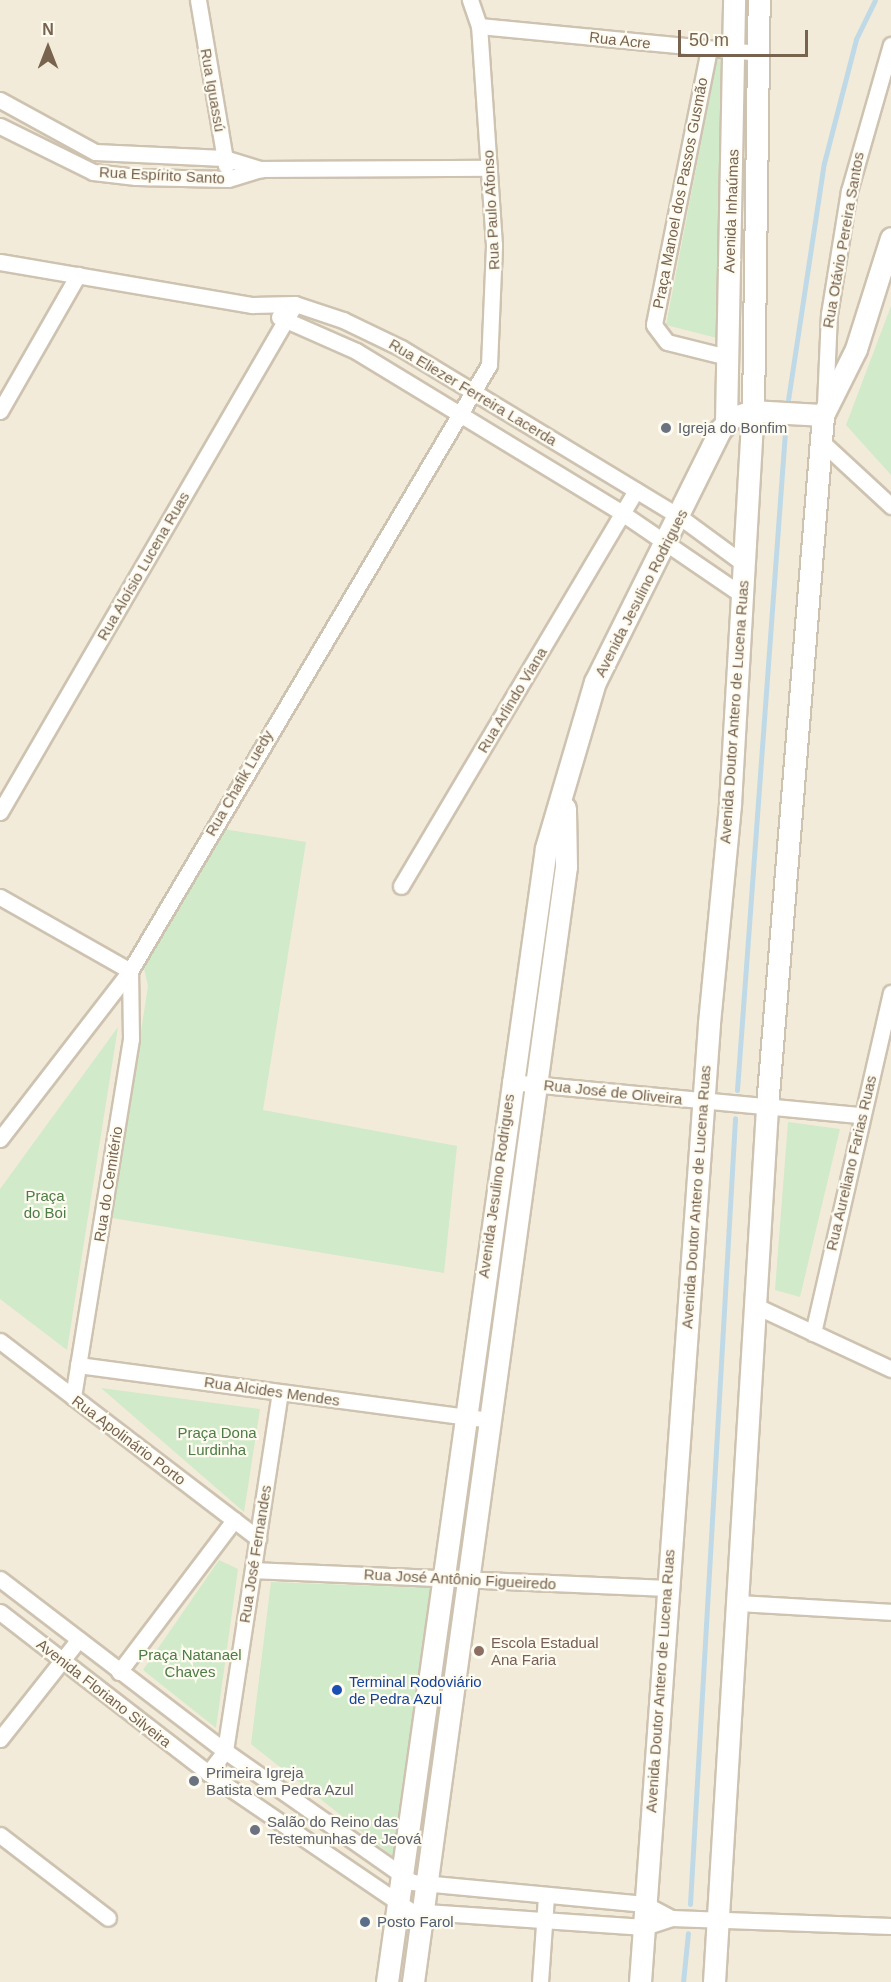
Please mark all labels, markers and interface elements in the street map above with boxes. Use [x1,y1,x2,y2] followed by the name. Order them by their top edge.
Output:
[18,18,78,78] north arrow
[681,18,812,56] scale bar
[42,21,54,38] text: N
[588,28,652,52] street label: Rua Acre
[689,30,729,50] text: 50 m
[197,47,229,133] street label: Rua Iguassú
[649,76,711,310] street label: Praça Manoel dos Passos Gusmão
[479,149,503,271] street label: Rua Paulo Afonso
[720,149,742,273] street label: Avenida Inhaúmas
[819,151,867,329] street label: Rua Otávio Pereira Santos
[99,163,225,187] street label: Rua Espírito Santo
[386,335,560,449] street label: Rua Eliezer Ferreira Lacerda
[678,419,787,437] place label: Igreja do Bonfim
[659,421,673,435] marker: Igreja do Bonfim
[93,488,193,644] street label: Rua Aloísio Lucena Ruas
[591,506,691,680] street label: Avenida Jesulino Rodrigues
[716,579,752,845] street label: Avenida Doutor Antero de Lucena Ruas
[473,644,551,756] street label: Rua Arlindo Viana
[201,727,277,839] street label: Rua Chafik Luedy
[678,1064,714,1330] street label: Avenida Doutor Antero de Lucena Ruas
[822,1073,880,1253] street label: Rua Aureliano Farias Ruas
[543,1076,683,1108] street label: Rua José de Oliveira
[474,1093,518,1279] street label: Avenida Jesulino Rodrigues
[90,1125,126,1243] street label: Rua do Cemitério
[24,1186,66,1221] park label: Praça do Boi
[203,1373,341,1409] street label: Rua Alcides Mendes
[68,1391,190,1489] street label: Rua Apolinário Porto
[177,1423,257,1458] park label: Praça Dona Lurdinha
[235,1484,275,1624] street label: Rua José Fernandes
[642,1548,678,1814] street label: Avenida Doutor Antero de Lucena Ruas
[363,1565,557,1593] street label: Rua José Antônio Figueiredo
[491,1633,599,1668] place label: Escola Estadual Ana Faria
[33,1635,175,1751] street label: Avenida Floriano Silveira
[472,1644,486,1658] marker: Escola Estadual Ana Faria
[138,1645,242,1680] park label: Praça Natanael Chaves
[349,1672,482,1707] place label: Terminal Rodoviário de Pedra Azul
[330,1683,344,1697] marker: Terminal Rodoviário de Pedra Azul
[206,1763,354,1798] place label: Primeira Igreja Batista em Pedra Azul
[187,1774,201,1788] marker: Primeira Igreja Batista em Pedra Azul
[267,1812,421,1847] place label: Salão do Reino das Testemunhas de Jeová
[248,1823,262,1837] marker: Salão do Reino das Testemunhas de Jeová
[377,1913,454,1931] place label: Posto Farol
[358,1915,372,1929] marker: Posto Farol

